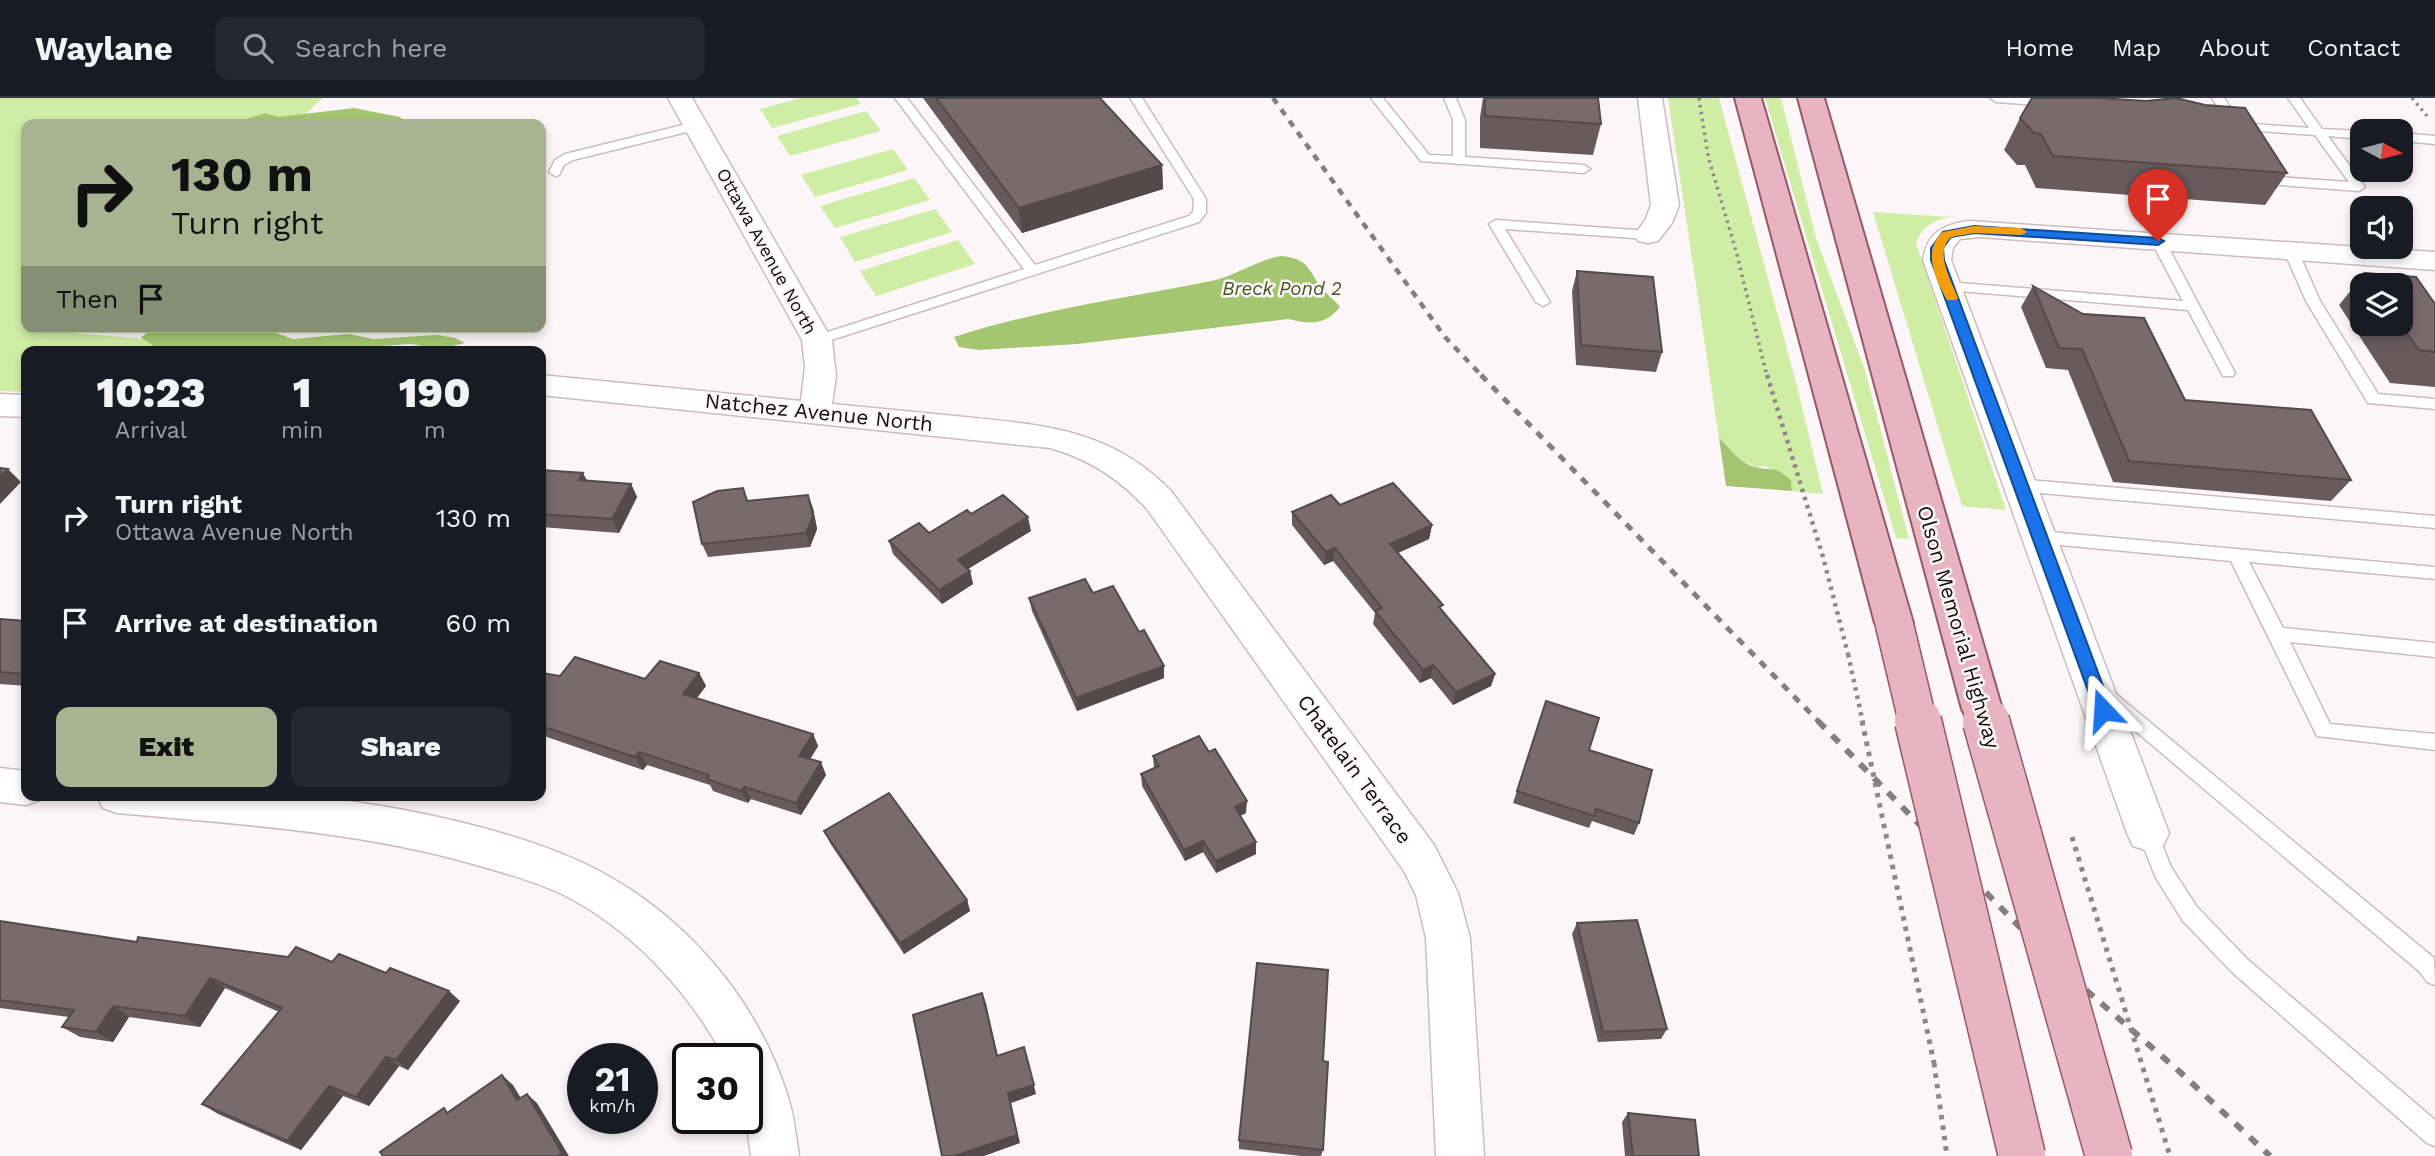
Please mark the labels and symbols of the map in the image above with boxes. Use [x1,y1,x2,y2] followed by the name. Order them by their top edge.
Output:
[2350,119,2413,182] north arrow
[713,164,821,338] street label: Ottawa Avenue North
[2128,169,2188,241] pin
[1222,277,1342,300] water label: Breck Pond 2
[704,388,934,436] street label: Natchez Avenue North
[1912,503,2006,752] street label: Olson Memorial Highway
[2066,673,2140,747] position arrow
[1292,689,1418,849] street label: Chatelain Terrace
[672,1043,763,1134] speed limit sign: 30

